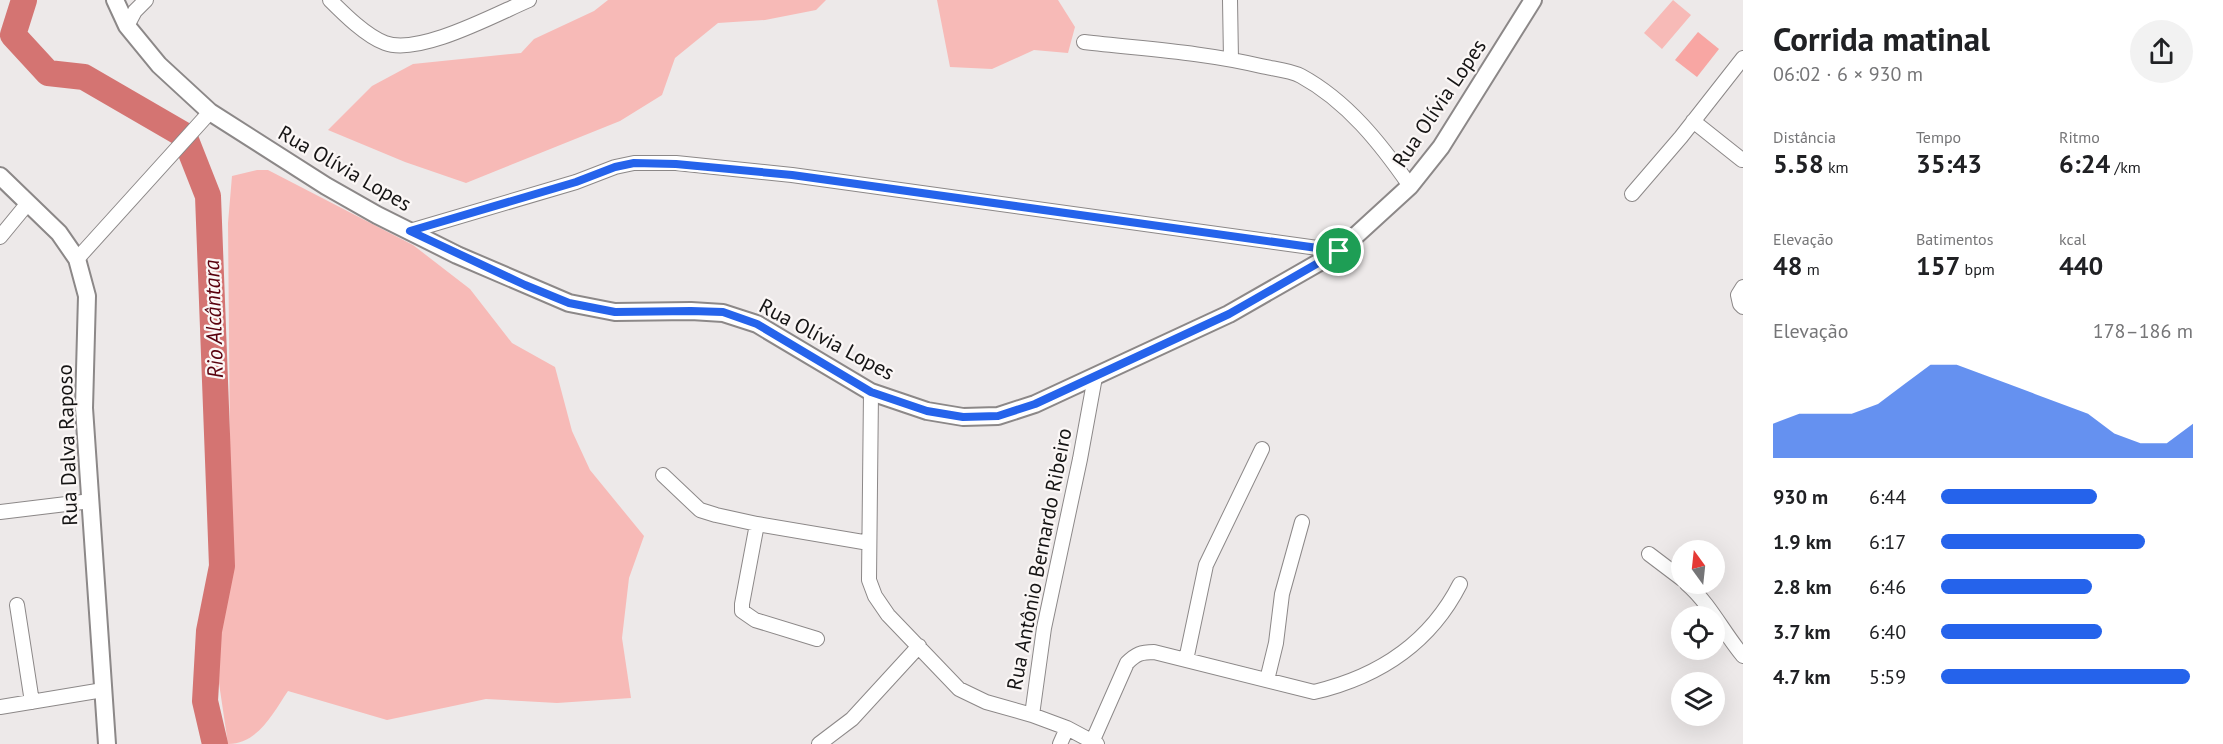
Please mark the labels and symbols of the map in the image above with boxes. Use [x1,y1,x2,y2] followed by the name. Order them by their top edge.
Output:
[1386,34,1492,172] street label: Rua Olívia Lopes
[274,119,416,217] street label: Rua Olívia Lopes
[1313,225,1364,276] pin
[197,259,229,379] water label: Rio Alcântara
[755,292,899,386] street label: Rua Olívia Lopes
[51,364,83,526] street label: Rua Dalva Raposo
[1000,426,1078,692] street label: Rua Antônio Bernardo Ribeiro
[1671,540,1725,594] north arrow

